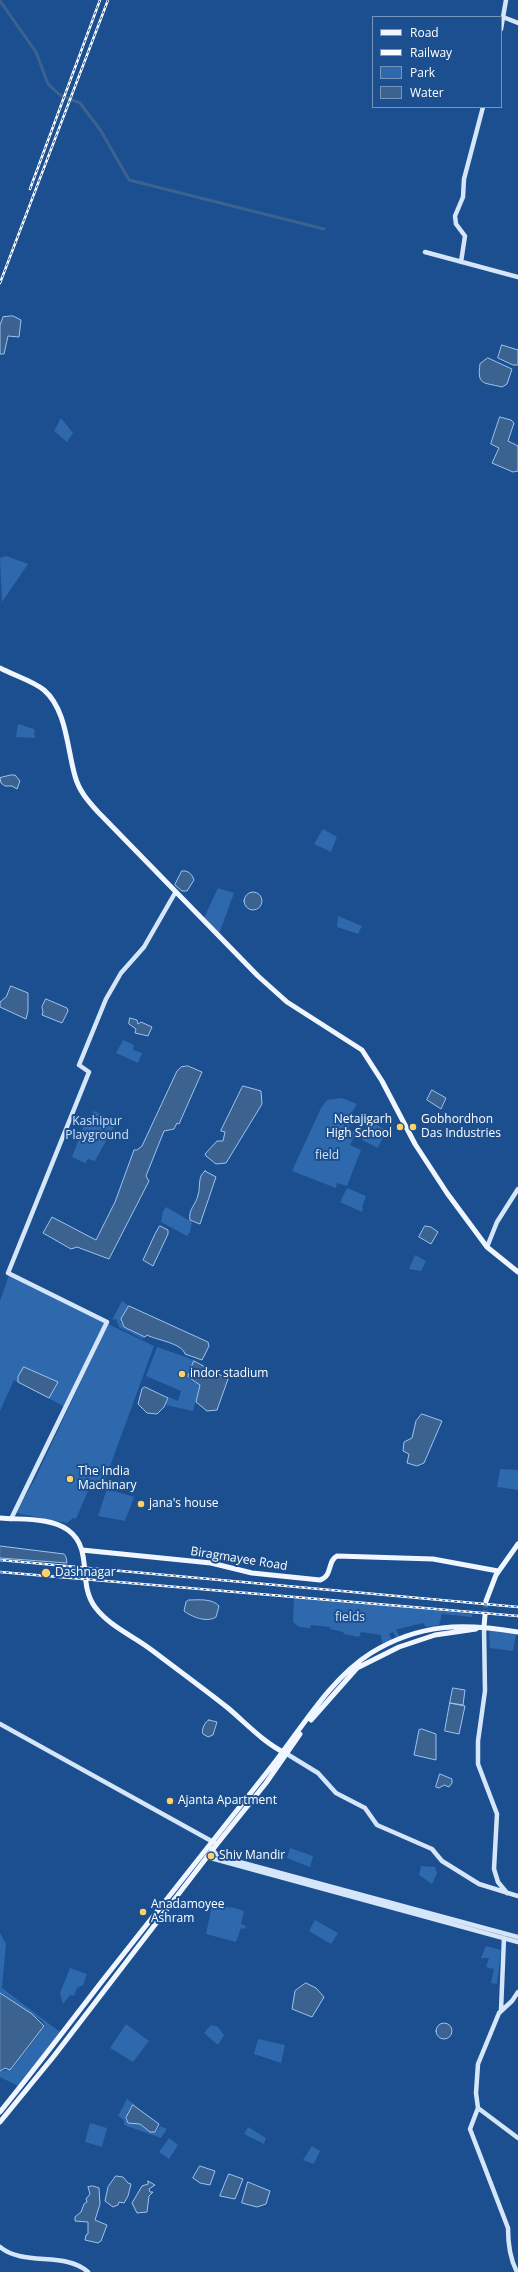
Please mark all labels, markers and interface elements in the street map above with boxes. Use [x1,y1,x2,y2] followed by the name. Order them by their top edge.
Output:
[372,16,502,108] legend
[410,24,439,41] text: Road
[410,44,452,61] text: Railway
[410,64,435,81] text: Park
[410,84,444,101] text: Water
[326,1113,392,1141] place label: Netajigarh High School
[421,1113,501,1141] place label: Gobhordhon Das Industries
[65,1115,129,1143] park label: Kashipur Playground
[395,1122,405,1132] marker: Netajigarh High School
[408,1122,418,1132] marker: Gobhordhon Das Industries
[315,1149,339,1163] park label: field
[190,1367,268,1381] place label: indor stadium
[177,1369,187,1379] marker: indor stadium
[78,1465,137,1493] place label: The India Machinary
[65,1474,75,1484] marker: The India Machinary
[149,1497,219,1511] place label: jana's house
[136,1499,146,1509] marker: jana's house
[190,1544,288,1574] street label: Biragmayee Road
[55,1566,116,1580] place label: Dashnagar
[40,1567,52,1579] marker: Dashnagar
[335,1611,365,1625] park label: fields
[178,1794,277,1808] place label: Ajanta Apartment
[165,1796,175,1806] marker: Ajanta Apartment
[219,1849,285,1863] place label: Shiv Mandir
[206,1851,216,1861] marker: Shiv Mandir
[151,1898,224,1926] place label: Anadamoyee Ashram
[138,1907,148,1917] marker: Anadamoyee Ashram

